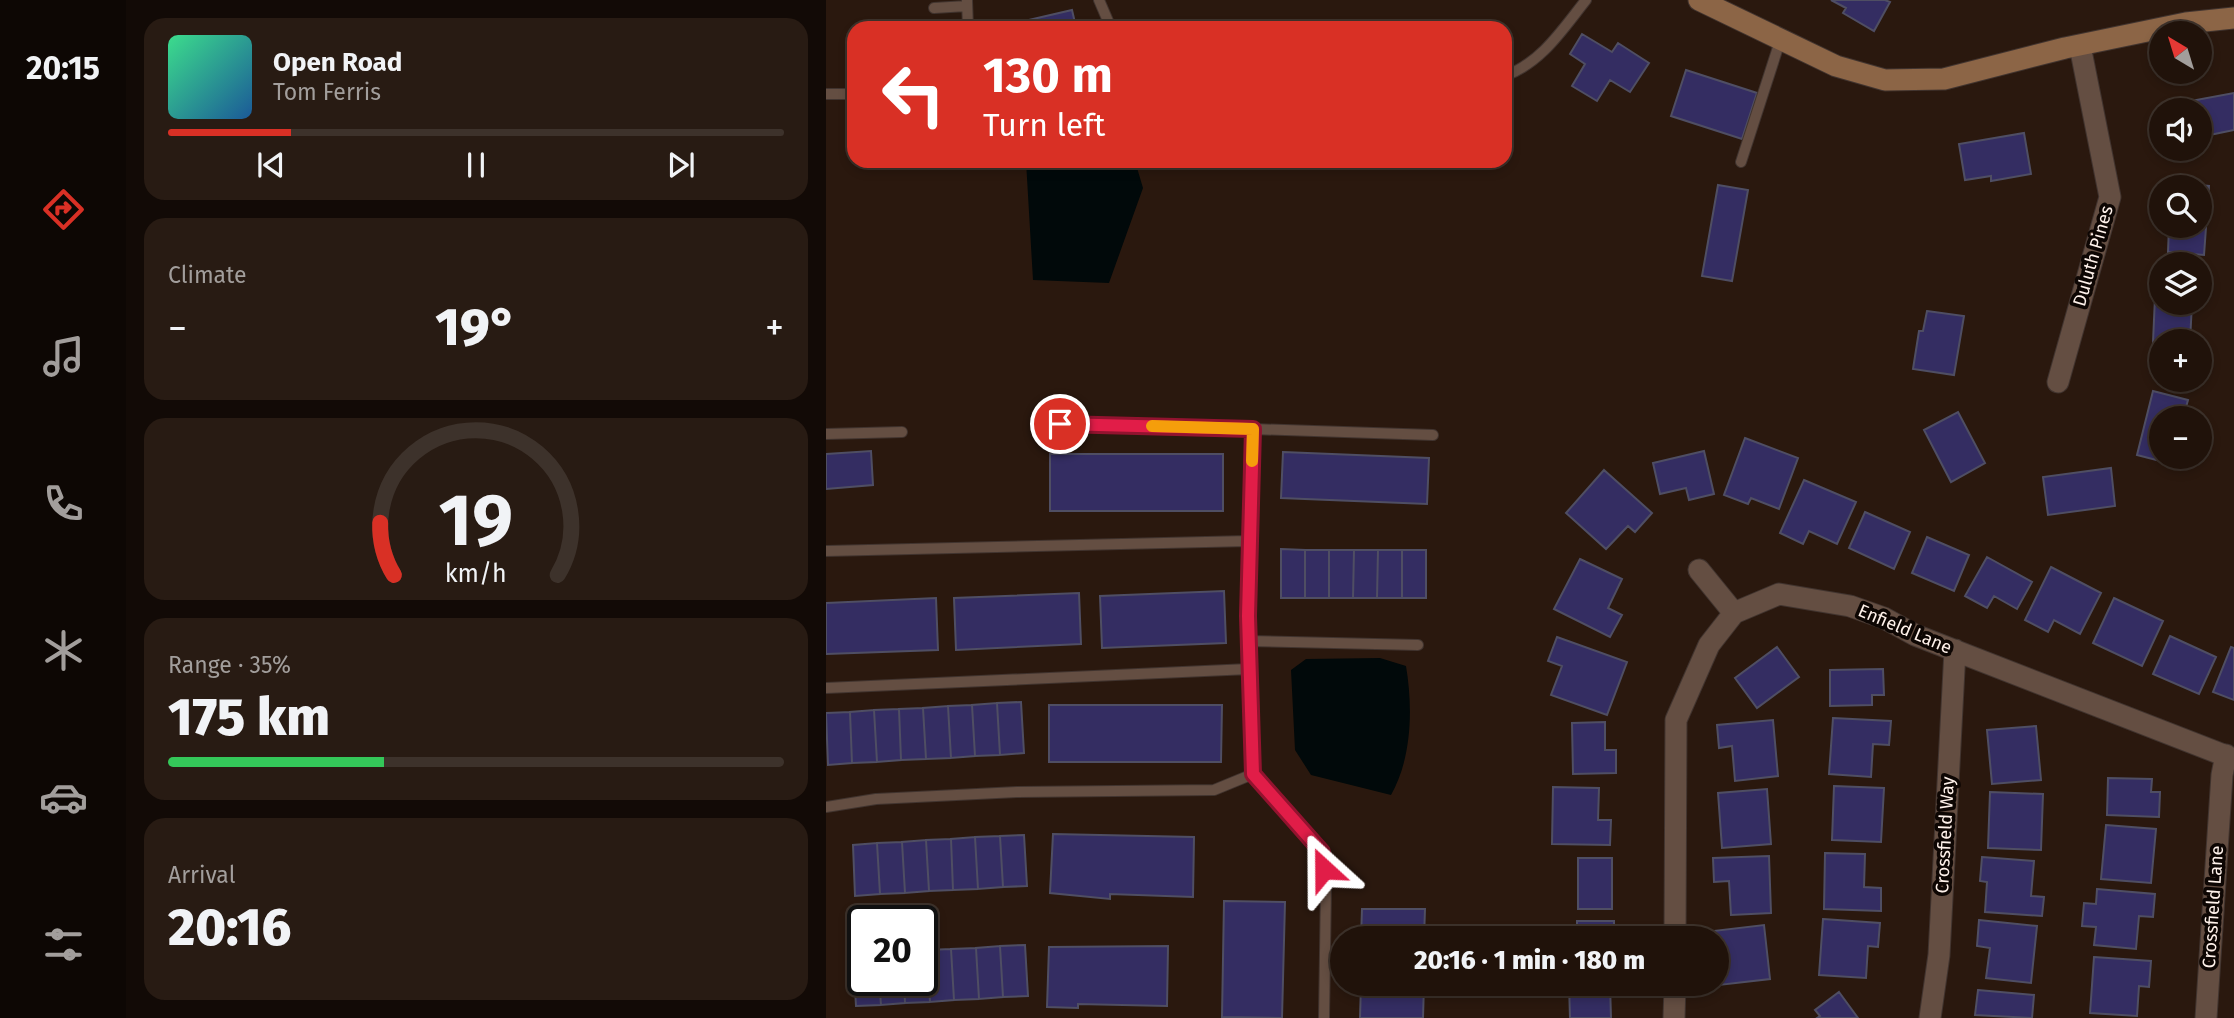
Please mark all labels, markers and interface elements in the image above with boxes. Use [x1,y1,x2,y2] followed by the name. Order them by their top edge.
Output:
[2149,21,2212,84] north arrow
[2149,21,2212,469] map controls
[983,46,1113,105] text: 130 m
[273,47,402,78] text: Open Road
[26,49,100,87] text: 20:15
[868,49,959,140] icon: left
[273,78,381,106] text: Tom Ferris
[2149,98,2212,161] button: sound
[983,106,1105,144] text: Turn left
[252,146,290,184] icon: previous
[457,146,495,184] icon: pause
[662,146,700,184] icon: next
[2149,175,2212,238] button: search
[39,185,88,234] icon: directions
[2068,203,2118,309] street label: Duluth Pines
[2149,252,2212,315] button: layers
[168,261,247,289] text: Climate
[435,296,517,359] text: 19°
[168,305,187,351] text: −
[765,305,784,351] text: +
[2149,329,2212,392] button: +
[39,332,88,381] icon: music
[1030,394,1090,454] pin
[1041,405,1079,443] icon: arrive
[2149,406,2212,469] button: −
[439,477,513,564] text: 19
[39,479,88,528] icon: phone
[445,559,507,589] text: km/h
[1855,599,1955,659] street label: Enfield Lane
[39,626,88,675] icon: climate
[168,651,291,679] text: Range · 35%
[168,686,330,749] text: 175 km
[39,773,88,822] icon: car
[1931,776,1959,894] street label: Crossfield Way
[1287,832,1361,906] position arrow
[2198,845,2228,969] street label: Crossfield Lane
[168,861,235,889] text: Arrival
[168,896,291,959] text: 20:16
[847,905,938,996] speed limit sign: 20
[39,920,88,969] icon: filters
[1414,945,1645,976] text: 20:16 · 1 min · 180 m

